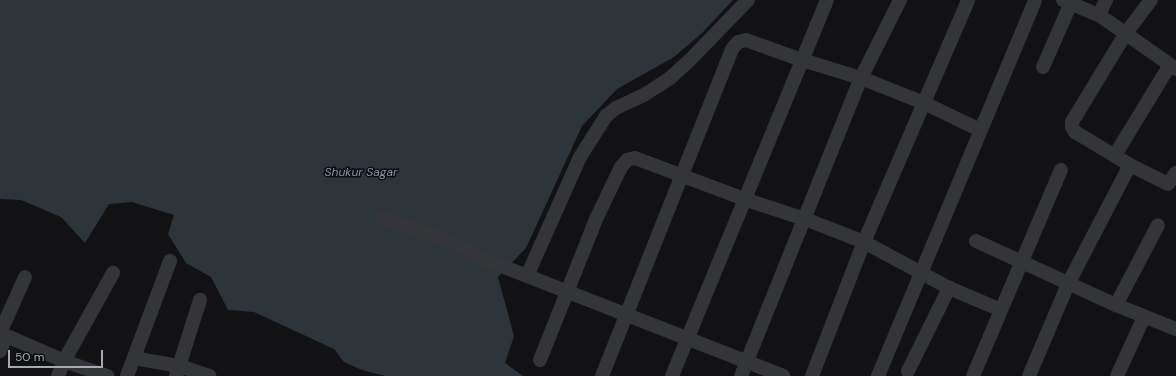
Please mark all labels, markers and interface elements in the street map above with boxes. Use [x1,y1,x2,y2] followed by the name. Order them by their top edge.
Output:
[324,166,398,180] water label: Shukur Sagar
[10,342,105,368] scale bar
[15,349,44,365] text: 50 m

